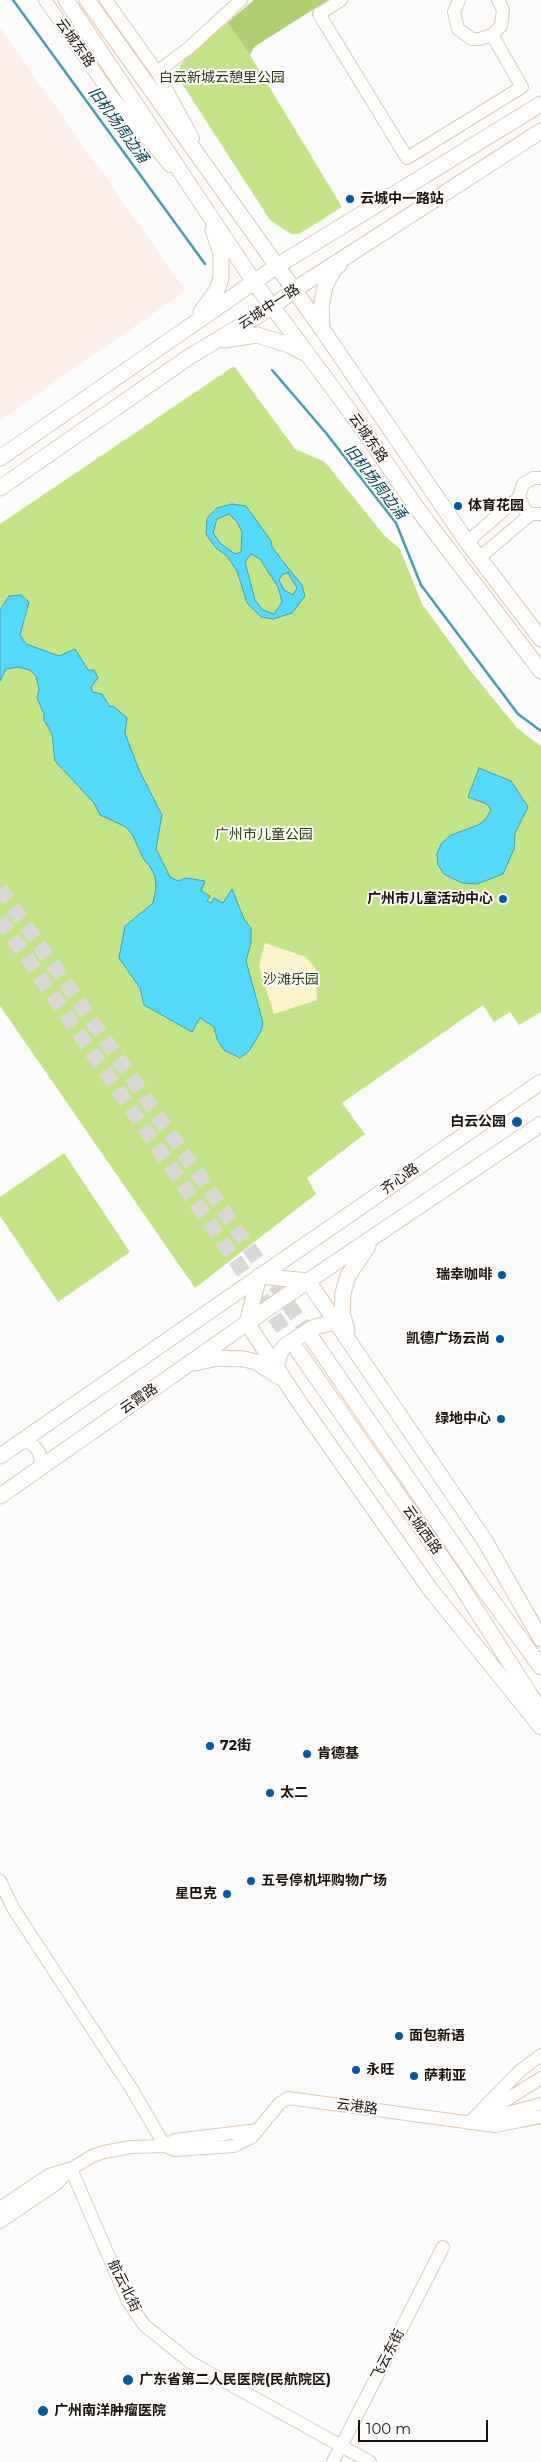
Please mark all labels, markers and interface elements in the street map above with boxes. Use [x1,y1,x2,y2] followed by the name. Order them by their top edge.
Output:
[52,15,98,71] street label: 云城东路
[159,70,285,86] park label: 白云新城云憩里公园
[84,83,152,167] water label: 旧机场周边涌
[360,191,444,207] place label: 云城中一路站
[344,193,356,205] marker: 云城中一路站
[235,281,303,333] street label: 云城中一路
[345,410,391,466] street label: 云城东路
[340,441,410,523] water label: 旧机场周边涌
[468,498,524,514] place label: 体育花园
[452,500,464,512] marker: 体育花园
[215,827,313,843] park label: 广州市儿童公园
[367,891,493,907] place label: 广州市儿童活动中心
[497,893,509,905] marker: 广州市儿童活动中心
[263,972,319,988] park label: 沙滩乐园
[450,1114,506,1130] place label: 白云公园
[510,1115,524,1129] marker: 白云公园
[378,1160,422,1198] street label: 齐心路
[436,1267,492,1283] place label: 瑞幸咖啡
[496,1269,508,1281] marker: 瑞幸咖啡
[406,1331,490,1347] place label: 凯德广场云尚
[494,1333,506,1345] marker: 凯德广场云尚
[117,1380,161,1418] street label: 云霄路
[435,1411,491,1427] place label: 绿地中心
[495,1413,507,1425] marker: 绿地中心
[399,1502,445,1558] street label: 云城西路
[220,1738,251,1754] place label: 72街
[204,1740,216,1752] marker: 72街
[317,1746,359,1762] place label: 肯德基
[301,1748,313,1760] marker: 肯德基
[280,1785,308,1801] place label: 太二
[264,1787,276,1799] marker: 太二
[261,1873,387,1889] place label: 五号停机坪购物广场
[245,1875,257,1887] marker: 五号停机坪购物广场
[175,1886,217,1902] place label: 星巴克
[221,1888,233,1900] marker: 星巴克
[409,2028,465,2044] place label: 面包新语
[393,2030,405,2042] marker: 面包新语
[366,2062,394,2078] place label: 永旺
[350,2064,362,2076] marker: 永旺
[424,2068,466,2084] place label: 萨莉亚
[408,2070,420,2082] marker: 萨莉亚
[335,2096,379,2118] street label: 云港路
[104,2257,144,2315] street label: 航云北街
[368,2326,408,2384] street label: 飞云东街
[139,2372,331,2388] place label: 广东省第二人民医院(民航院区)
[121,2373,135,2387] marker: 广东省第二人民医院(民航院区)
[54,2403,166,2419] place label: 广州南洋肿瘤医院
[36,2404,50,2418] marker: 广州南洋肿瘤医院
[361,2410,491,2442] scale bar
[366,2419,411,2438] text: 100 m

